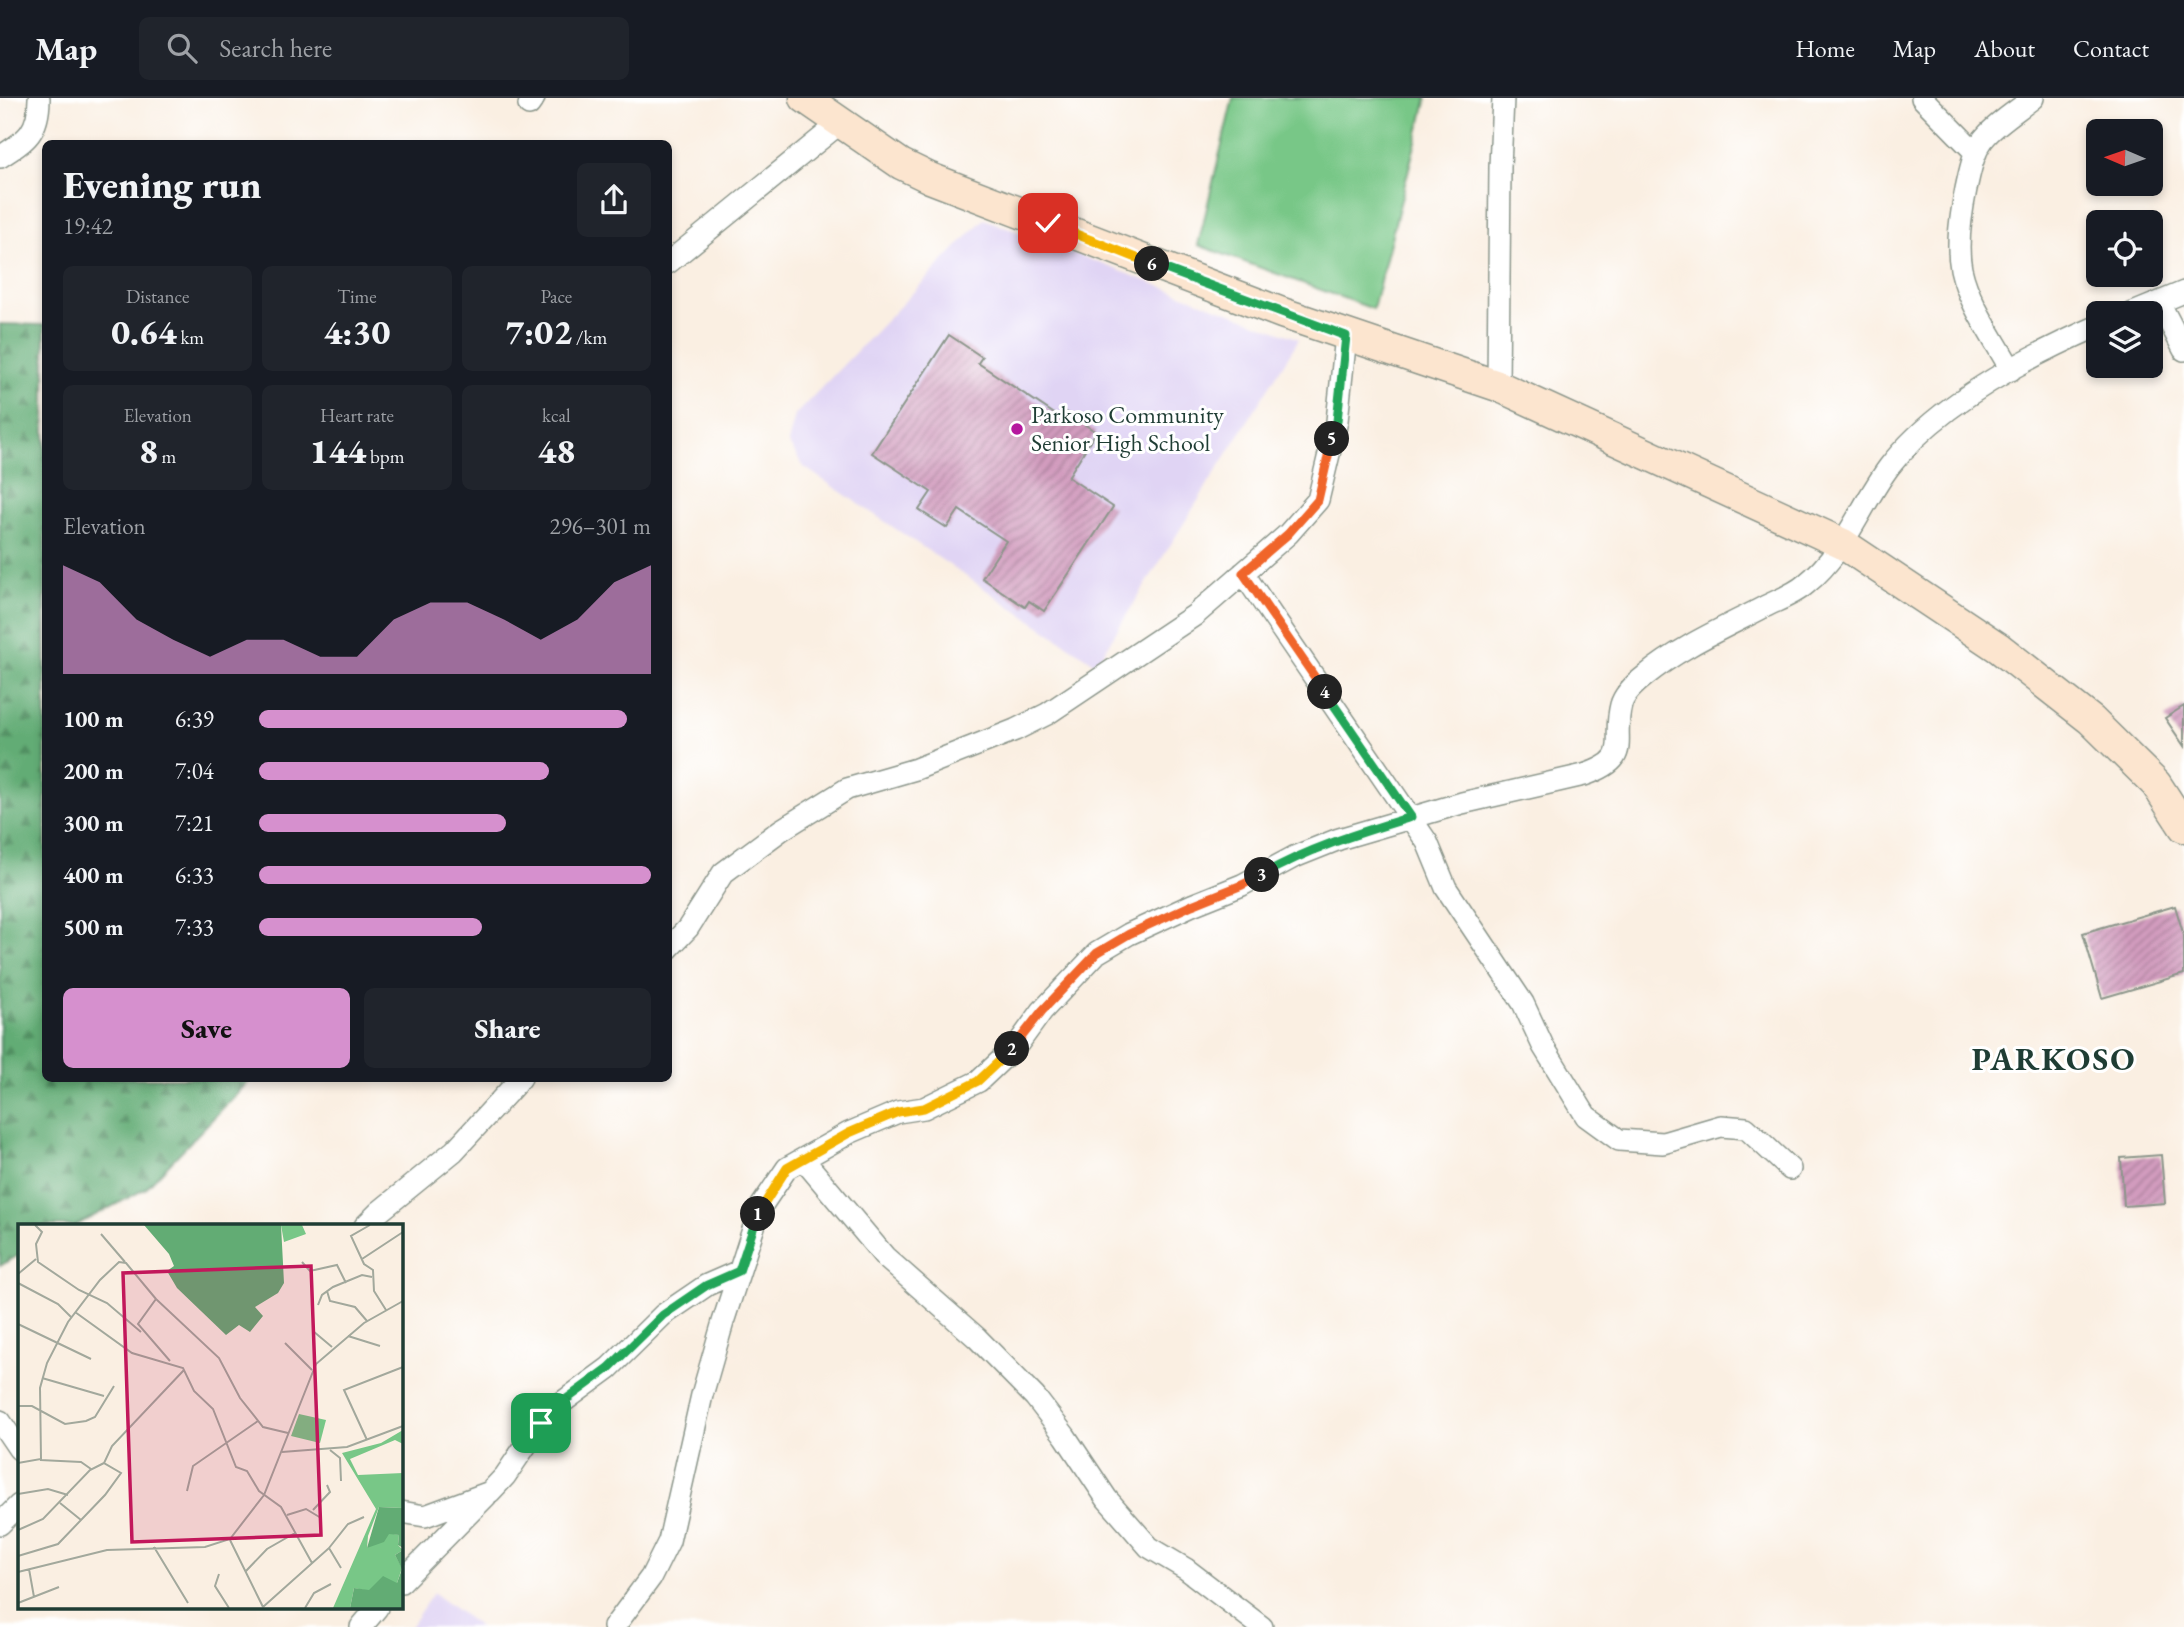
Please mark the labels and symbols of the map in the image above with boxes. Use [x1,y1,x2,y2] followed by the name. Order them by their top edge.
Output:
[2086,119,2163,196] north arrow
[1018,193,1078,253] pin
[1134,246,1170,282] pin: 6
[1031,399,1224,458] place label: Parkoso Community Senior High School
[1009,421,1025,437] marker: Parkoso Community Senior High School
[1314,422,1350,456] pin: 5
[1308,674,1342,710] pin: 4
[1244,858,1280,892] pin: 3
[995,1032,1030,1066] pin: 2
[1971,1038,2137,1080] district label: PARKOSO
[740,1196,776,1232] pin: 1
[18,1224,402,1610] inset map
[511,1393,571,1453] pin

